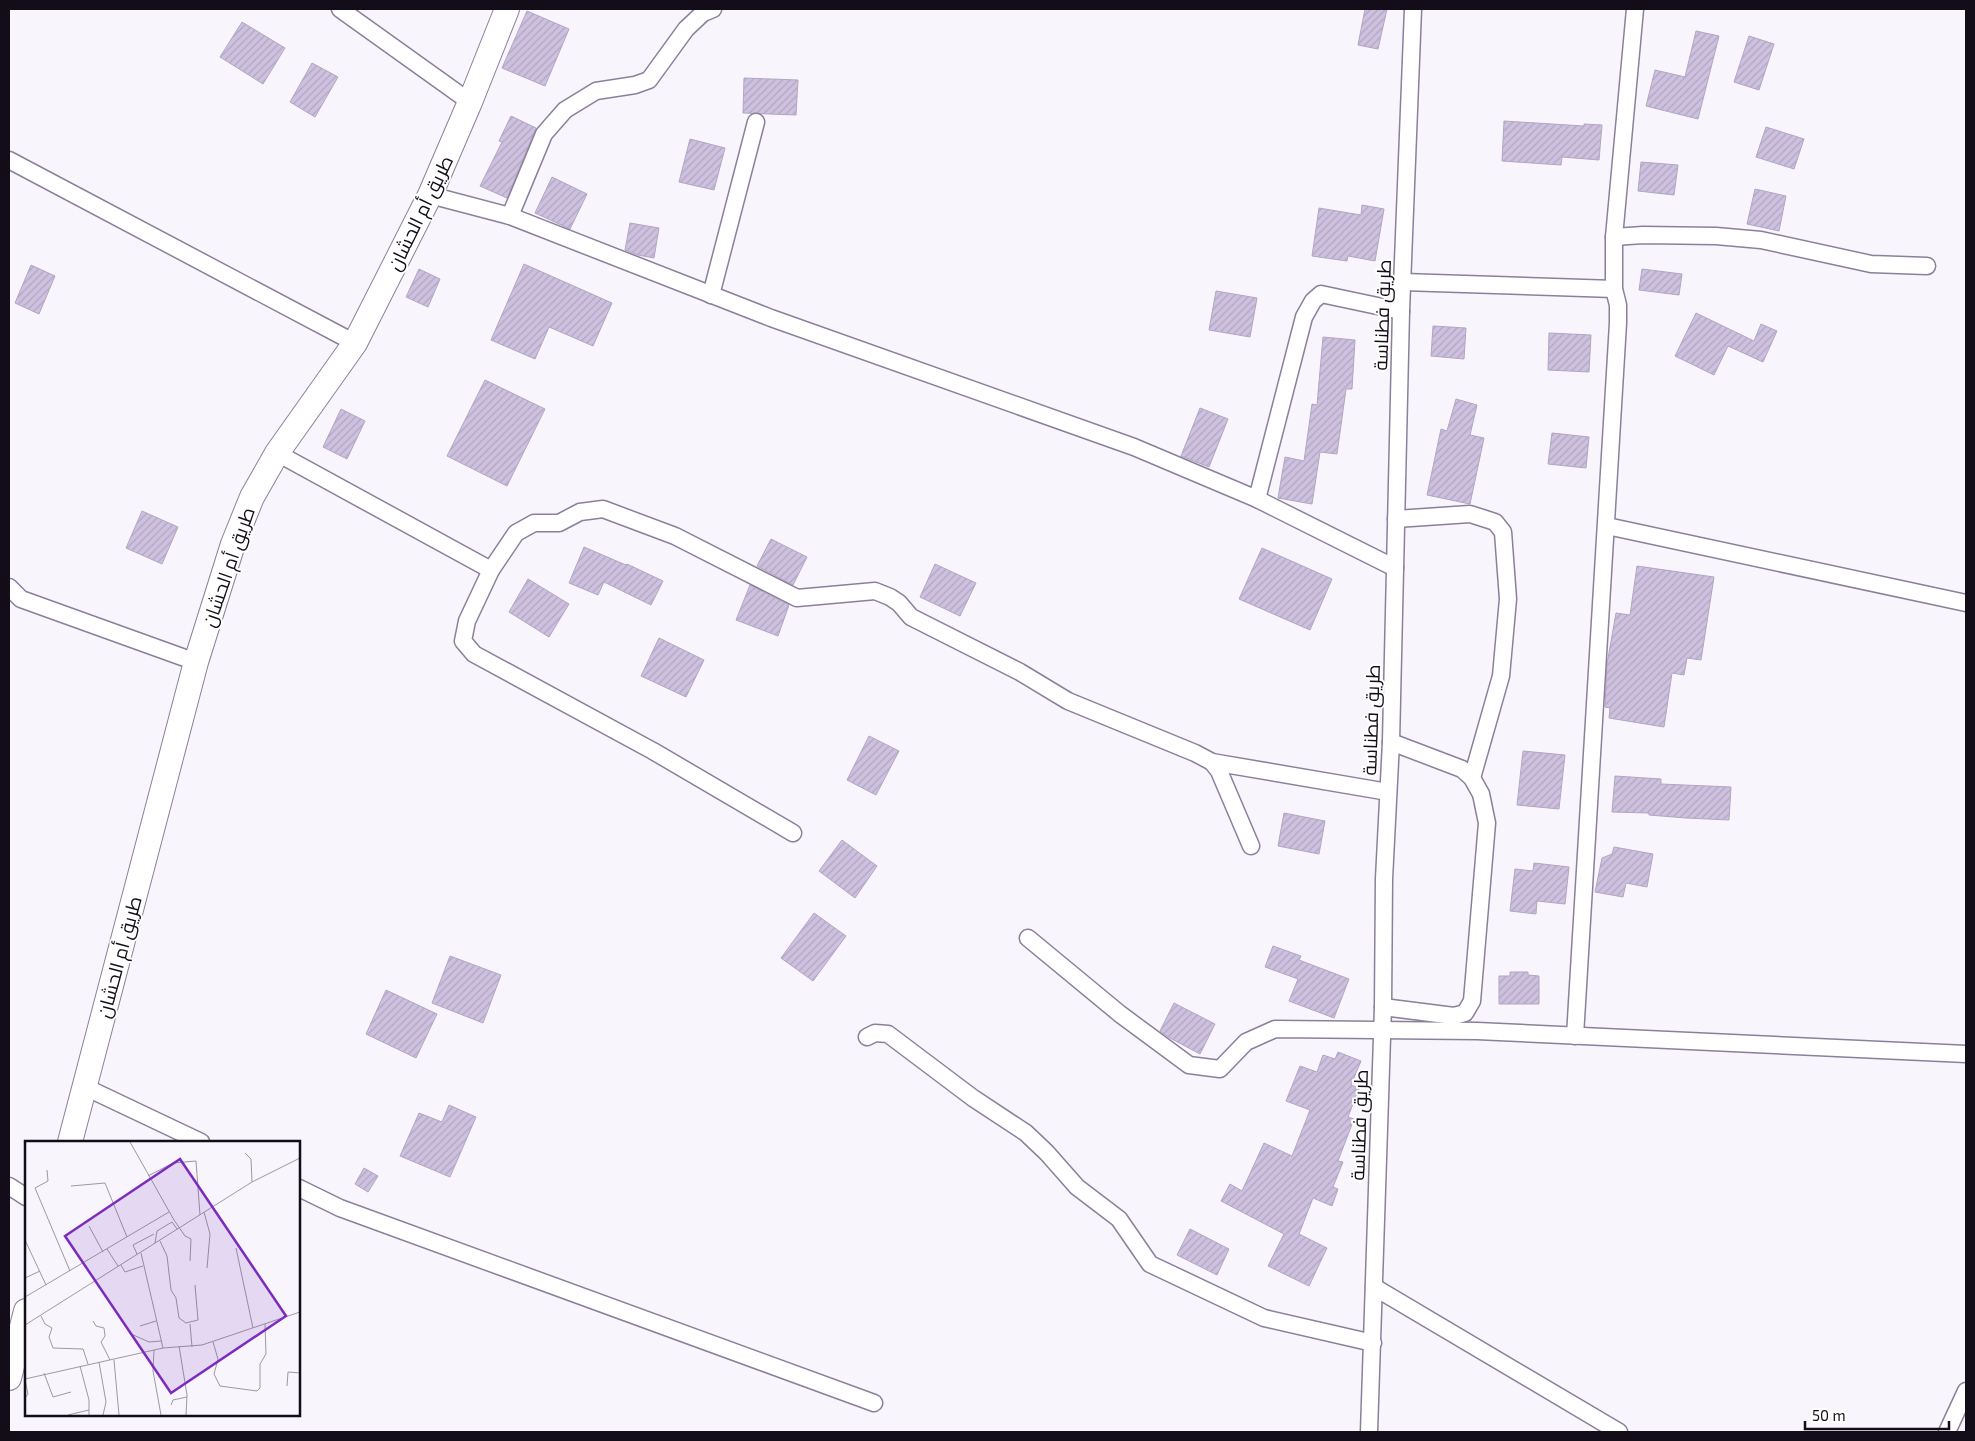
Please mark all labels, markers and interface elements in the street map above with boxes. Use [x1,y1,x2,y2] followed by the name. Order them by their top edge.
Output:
[382,151,460,275] street label: طريق أم الحشان
[1368,259,1397,371] street label: طريق فطناسة
[196,504,262,631] street label: طريق أم الحشان
[1357,664,1386,776] street label: طريق فطناسة
[91,893,149,1021] street label: طريق أم الحشان
[1345,1069,1374,1181] street label: طريق فطناسة
[25,1141,300,1416] inset map
[1805,1398,1949,1430] scale bar
[1812,1406,1846,1424] text: 50 m

